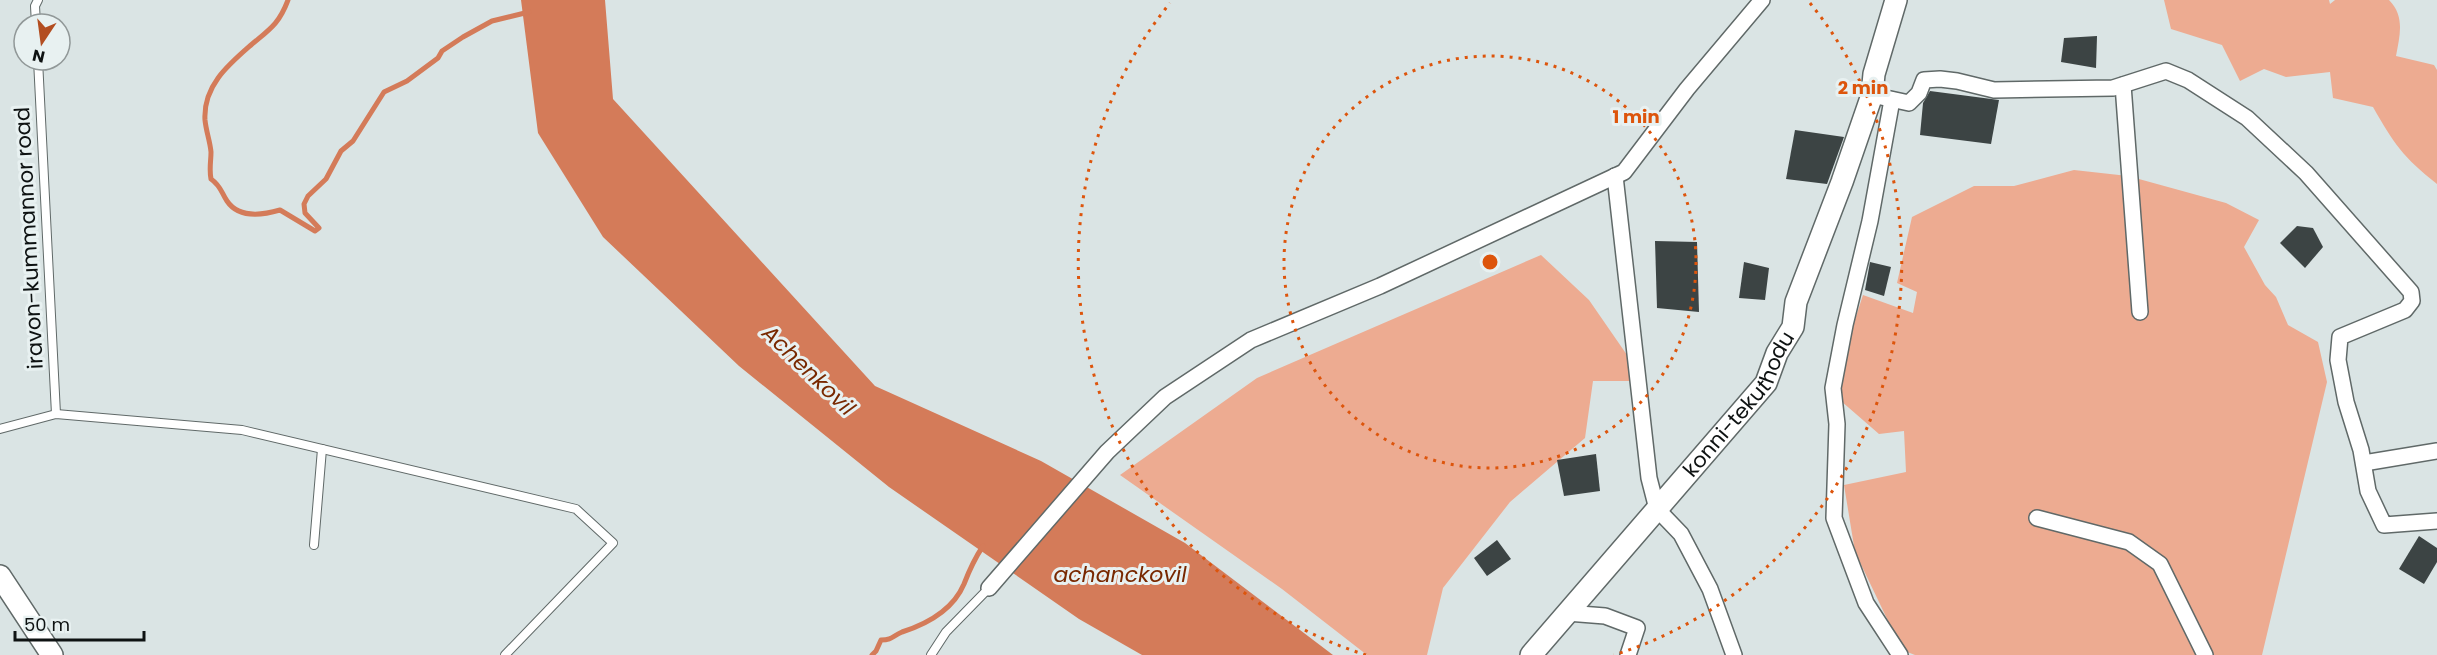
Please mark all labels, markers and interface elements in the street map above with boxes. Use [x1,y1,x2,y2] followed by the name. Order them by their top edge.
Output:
[12,12,72,72] north arrow
[30,44,47,69] text: N
[1838,75,1888,100] text: 2 min
[1612,104,1660,129] text: 1 min
[7,106,50,370] street label: iravon-kummannor road
[1480,252,1500,272] centre of rings
[755,317,862,423] water label: Achenkovil
[1676,325,1801,483] street label: konni-tekuthodu
[1053,559,1187,590] water label: achanckovil
[15,604,144,642] scale bar
[24,612,70,637] text: 50 m

